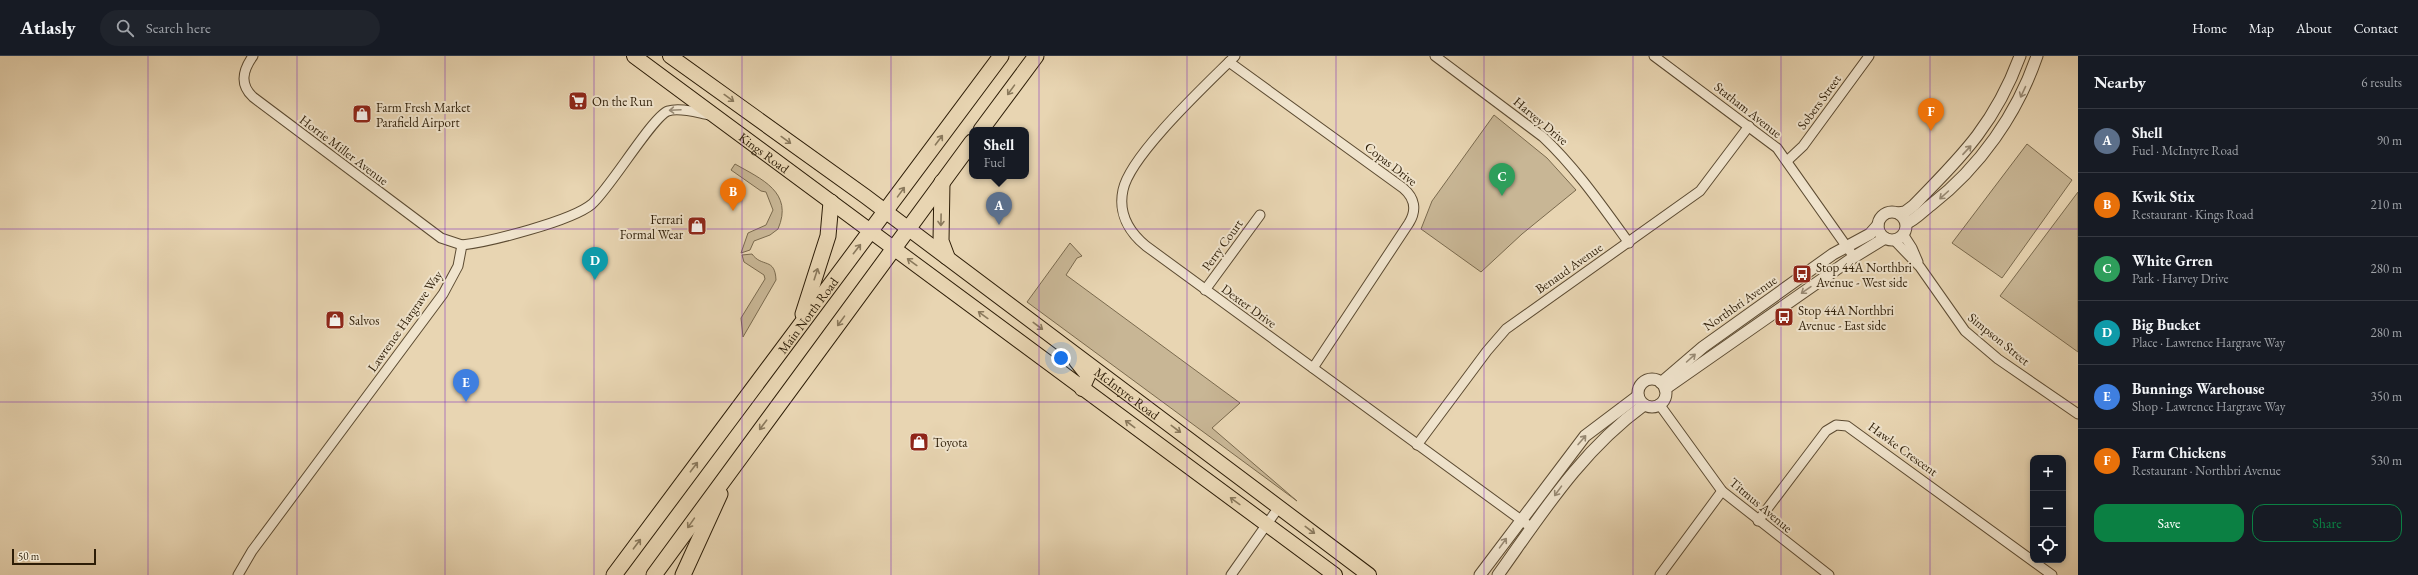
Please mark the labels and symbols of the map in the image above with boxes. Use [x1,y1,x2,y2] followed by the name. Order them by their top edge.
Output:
[1793,71,1845,133] street label: Sobers Street
[1711,78,1785,142] street label: Statham Avenue
[1007,84,1015,95] one-way arrow
[2019,86,2026,98] one-way arrow
[567,90,589,112] supermarket icon: On the Run
[592,93,653,110] place label: On the Run
[1510,93,1572,149] street label: Harvey Drive
[724,94,735,103] one-way arrow
[1918,98,1944,131] pin: F
[376,99,470,131] place label: Farm Fresh Market Parafield Airport
[351,103,373,125] shop icon: Farm Fresh Market Parafield Airport
[669,107,682,114] one-way arrow
[296,111,392,189] street label: Horrie Miller Avenue
[736,128,793,177] street label: Kings Road
[935,134,943,145] one-way arrow
[781,136,792,144] one-way arrow
[1361,138,1421,190] street label: Copas Drive
[1962,145,1972,155] one-way arrow
[1489,163,1515,196] pin: C
[720,178,746,211] pin: B
[896,186,905,197] one-way arrow
[1939,190,1949,199] one-way arrow
[986,192,1012,225] pin: A
[620,211,684,243] place label: Ferrari Formal Wear
[937,213,945,226] one-way arrow
[686,215,708,237] shop icon: Ferrari Formal Wear
[1198,216,1246,274] street label: Perry Court
[1532,239,1606,297] street label: Benaud Avenue
[853,244,862,255] one-way arrow
[582,247,608,280] pin: D
[906,258,917,266] one-way arrow
[1815,259,1912,291] place label: Stop 44A Northbri Avenue - West side
[1791,263,1813,285] bus stop icon: Stop 44A Northbri Avenue - West side
[364,267,446,375] street label: Lawrence Hargrave Way
[813,268,820,281] one-way arrow
[1700,271,1780,335] street label: Northbri Avenue
[774,273,842,357] street label: Main North Road
[1218,280,1280,332] street label: Dexter Drive
[1801,286,1812,294] one-way arrow
[1797,302,1894,334] place label: Stop 44A Northbri Avenue - East side
[1773,306,1795,328] bus stop icon: Stop 44A Northbri Avenue - East side
[324,309,346,331] shop icon: Salvos
[1965,309,2033,369] street label: Simpson Street
[978,311,989,320] one-way arrow
[349,312,379,329] place label: Salvos
[836,315,845,326] one-way arrow
[1033,322,1044,330] one-way arrow
[1051,348,1071,368] your location
[1686,353,1696,363] one-way arrow
[1091,363,1163,423] street label: McIntyre Road
[453,369,479,402] pin: E
[1865,418,1941,480] street label: Hawke Crescent
[759,420,768,431] one-way arrow
[1125,420,1136,428] one-way arrow
[1170,425,1181,434] one-way arrow
[908,431,930,453] shop icon: Toyota
[933,434,968,451] place label: Toyota
[1577,435,1586,445] one-way arrow
[690,462,698,473] one-way arrow
[1726,474,1796,536] street label: Titmus Avenue
[1554,486,1562,497] one-way arrow
[1230,497,1241,505] one-way arrow
[687,517,695,528] one-way arrow
[1304,526,1315,534] one-way arrow
[633,538,642,549] one-way arrow
[1499,538,1507,549] one-way arrow
[12,547,96,566] scale bar

